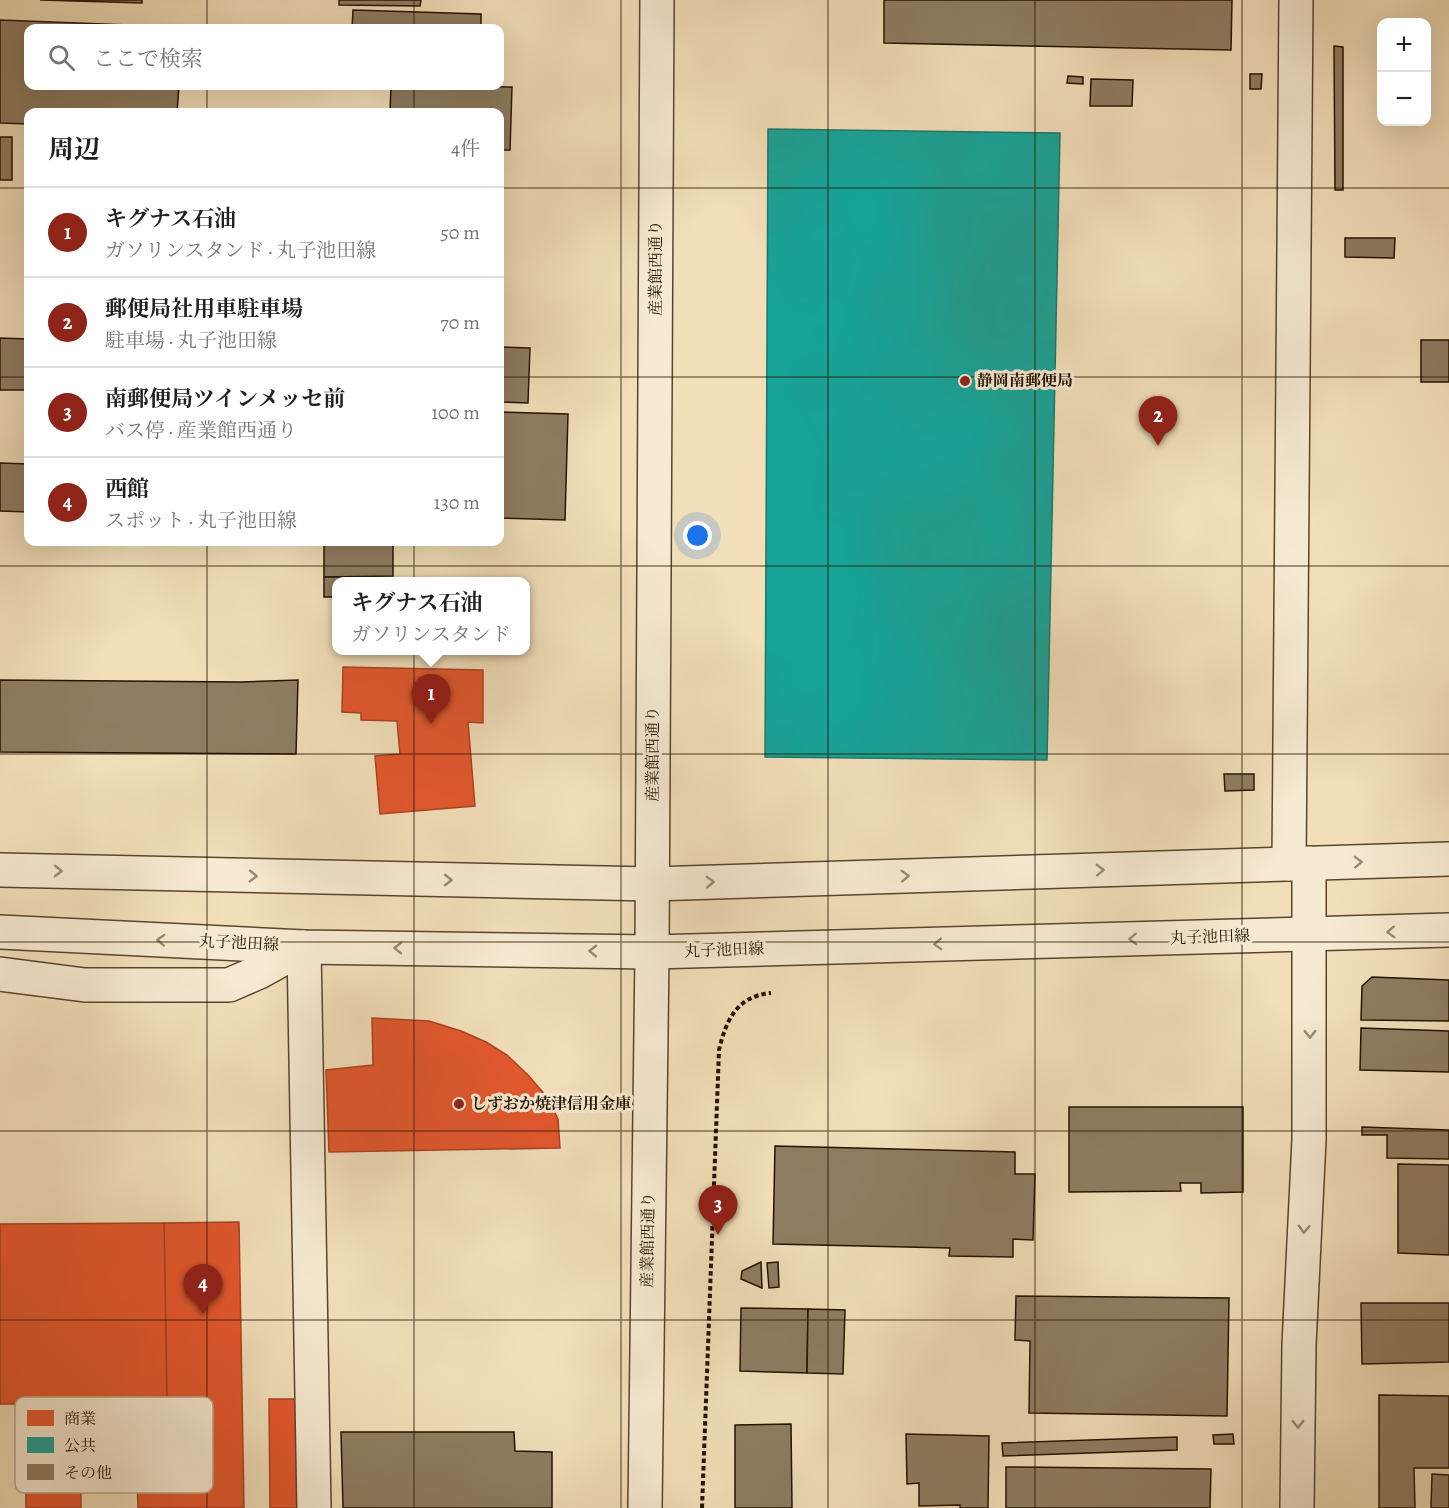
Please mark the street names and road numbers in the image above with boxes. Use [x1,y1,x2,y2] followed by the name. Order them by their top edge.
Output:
[645,220,667,316] street label: 産業館西通り
[642,706,664,802] street label: 産業館西通り
[1170,925,1250,949] street label: 丸子池田線
[198,930,280,956] street label: 丸子池田線
[684,938,764,962] street label: 丸子池田線
[636,1192,660,1288] street label: 産業館西通り

